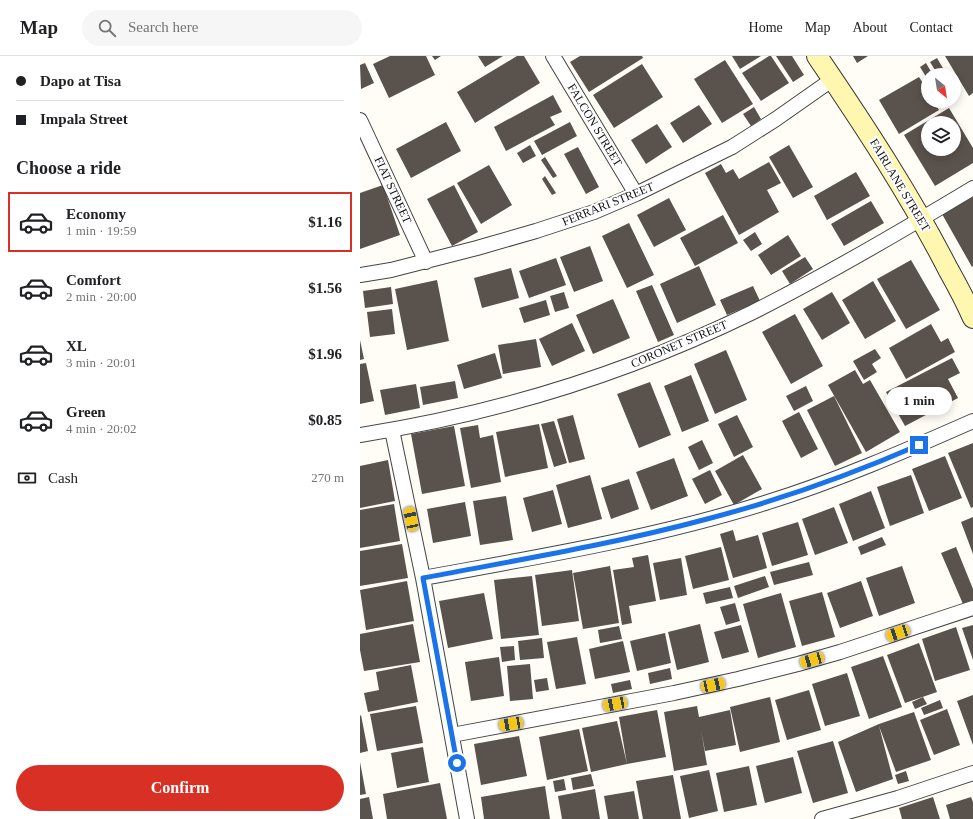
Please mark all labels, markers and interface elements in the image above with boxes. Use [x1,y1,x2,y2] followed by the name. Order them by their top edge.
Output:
[82,10,362,46] search box
[20,17,58,38] text: Map
[96,17,118,39] icon: search
[128,19,198,35] text: Search here
[749,20,783,35] text: Home
[805,20,830,35] text: Map
[852,20,887,35] text: About
[909,20,953,35] text: Contact
[921,68,961,108] north arrow
[921,68,961,156] map controls
[40,73,121,89] text: Dapo at Tisa
[565,81,626,170] street label: FALCON STREET
[40,111,128,127] text: Impala Street
[921,116,961,156] button: layers
[867,136,933,234] street label: FAIRLANE STREET
[371,154,415,226] street label: FIAT STREET
[16,158,121,178] text: Choose a ride
[560,179,657,229] street label: FERRARI STREET
[18,204,54,240] icon: car
[66,206,126,222] text: Economy
[308,214,342,230] text: $1.16
[66,223,136,238] text: 1 min · 19:59
[18,270,54,306] icon: car
[66,272,121,288] text: Comfort
[308,280,342,296] text: $1.56
[66,289,136,304] text: 2 min · 20:00
[629,317,730,371] street label: CORONET STREET
[18,336,54,372] icon: car
[66,338,87,354] text: XL
[308,346,342,362] text: $1.96
[66,355,136,370] text: 3 min · 20:01
[886,387,952,415] callout: 1 min
[903,393,935,408] text: 1 min
[18,402,54,438] icon: car
[66,404,106,420] text: Green
[308,412,342,428] text: $0.85
[66,421,136,436] text: 4 min · 20:02
[910,436,928,454] route end
[16,467,38,489] icon: cash
[48,470,78,486] text: Cash
[311,470,344,485] text: 270 m
[403,506,419,532] car
[885,623,911,643] car
[799,651,825,669] car
[700,677,726,693] car
[602,696,628,712] car
[498,716,524,732] car
[448,754,466,772] route start
[16,765,344,811] button: Confirm

